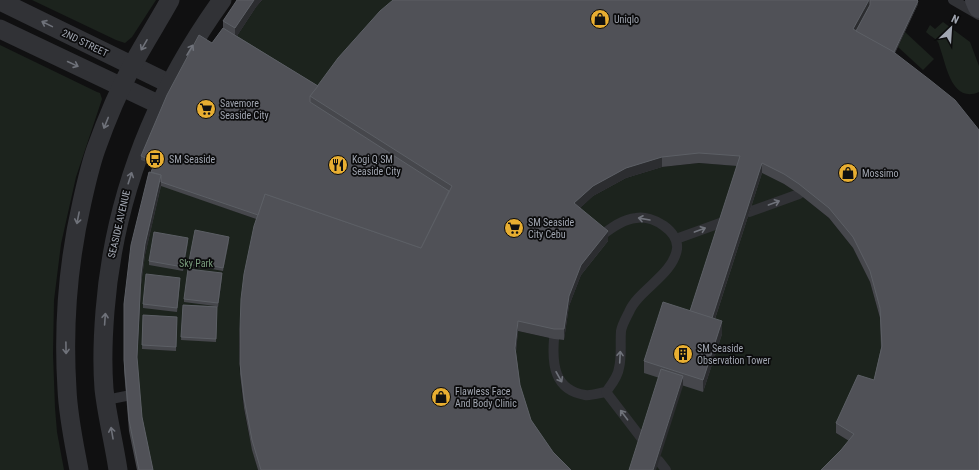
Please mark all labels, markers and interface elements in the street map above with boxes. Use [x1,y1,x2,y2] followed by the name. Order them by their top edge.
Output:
[589,8,611,30] shop icon: Uniqlo
[931,8,971,48] north arrow
[949,12,961,27] text: N
[614,14,639,25] place label: Uniqlo
[41,20,53,28] one-way arrow
[60,27,110,59] street label: 2ND STREET
[140,39,148,51] one-way arrow
[186,44,194,56] one-way arrow
[67,61,79,68] one-way arrow
[195,98,217,120] supermarket icon: Savemore Seaside City
[220,98,269,121] place label: Savemore Seaside City
[102,117,110,129] one-way arrow
[144,148,166,170] bus stop icon: SM Seaside
[169,154,216,165] place label: SM Seaside
[327,154,349,176] restaurant icon: Kogi Q SM Seaside City
[352,154,401,177] place label: Kogi Q SM Seaside City
[837,162,859,184] shop icon: Mossimo
[862,168,899,179] place label: Mossimo
[127,172,134,185] one-way arrow
[106,189,132,259] street label: SEASIDE AVENUE
[767,199,780,206] one-way arrow
[74,212,82,225] one-way arrow
[638,214,651,222] one-way arrow
[503,217,525,239] supermarket icon: SM Seaside City Cebu
[528,217,575,240] place label: SM Seaside City Cebu
[693,226,705,234] one-way arrow
[179,258,213,269] park label: Sky Park
[101,313,108,326] one-way arrow
[62,341,70,354] one-way arrow
[672,343,694,365] building icon: SM Seaside Observation Tower
[697,343,771,366] place label: SM Seaside Observation Tower
[616,351,624,364] one-way arrow
[555,371,563,383] one-way arrow
[430,386,452,408] shop icon: Flawless Face And Body Clinic
[455,386,517,409] place label: Flawless Face And Body Clinic
[620,410,628,421] one-way arrow
[108,426,116,439] one-way arrow

